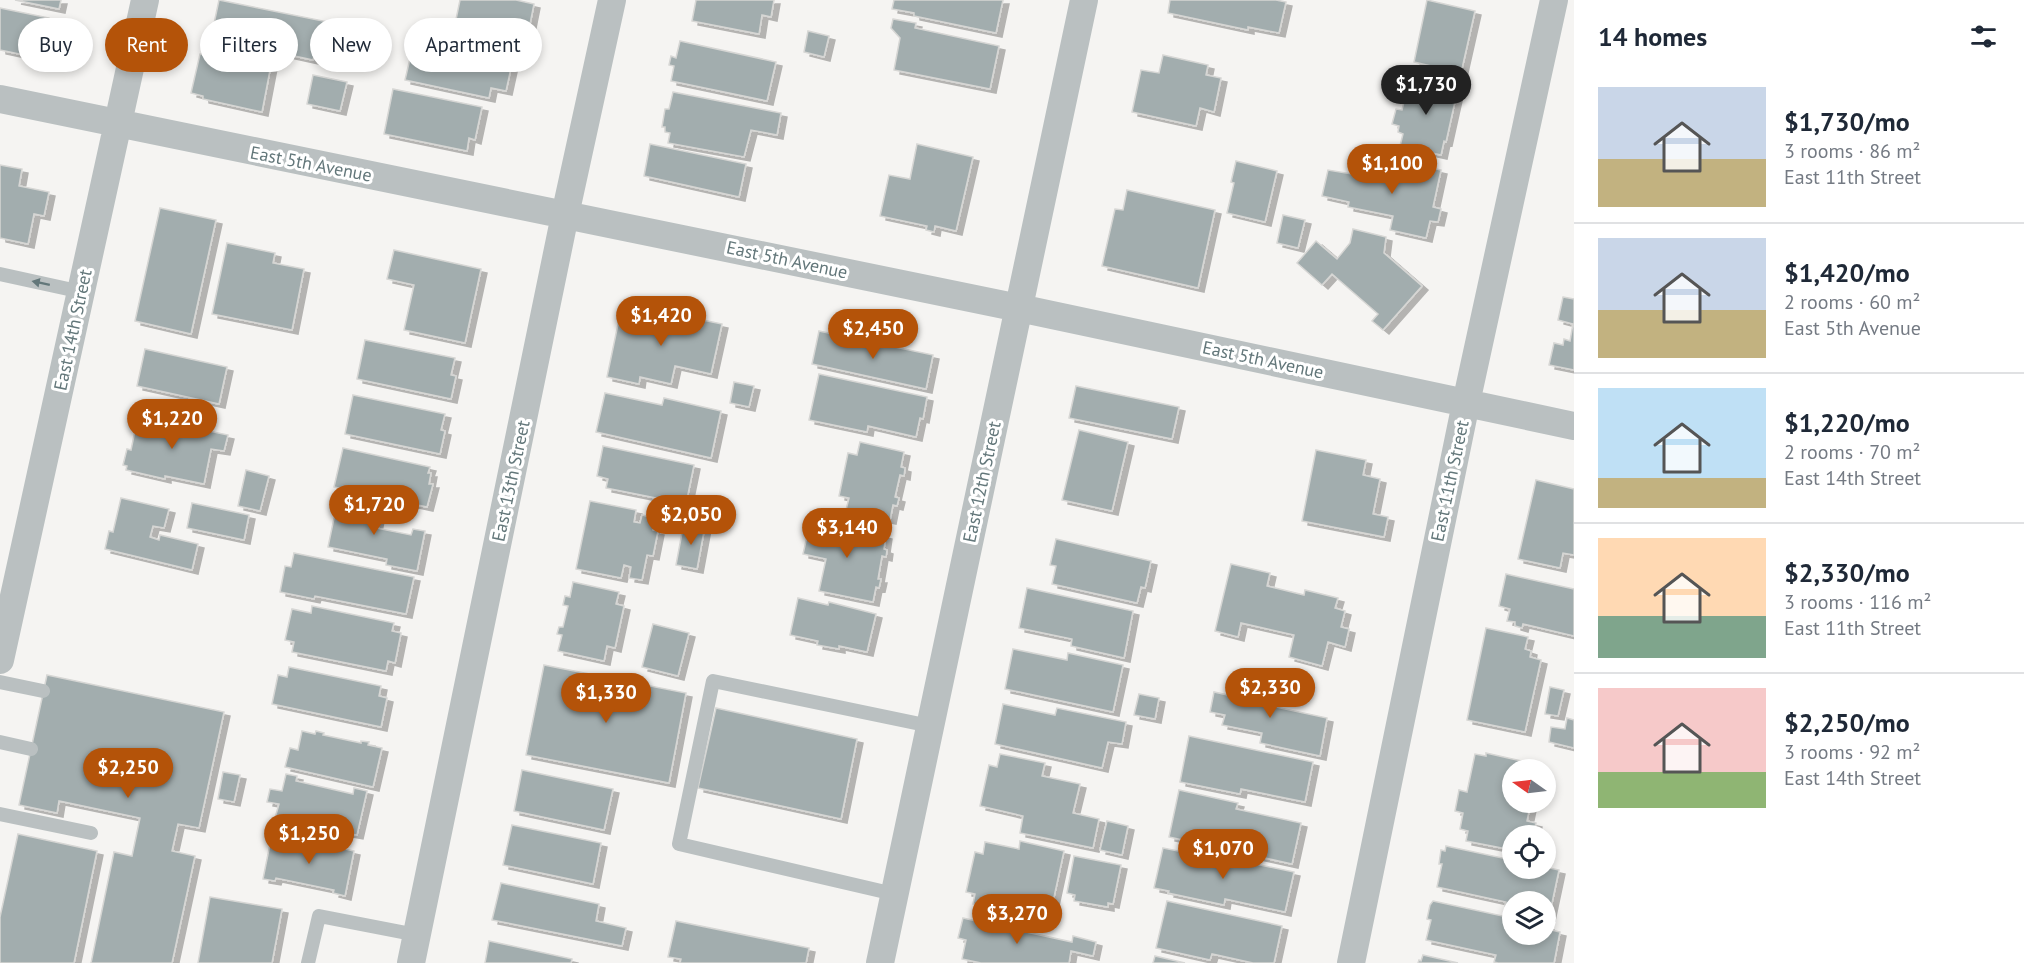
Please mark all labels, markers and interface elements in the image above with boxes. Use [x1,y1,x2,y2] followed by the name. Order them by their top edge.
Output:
[18,18,93,72] chip: Buy
[105,18,188,72] chip: Rent
[200,18,298,72] chip: Filters
[310,18,392,72] chip: New
[404,18,542,72] chip: Apartment
[1598,20,1707,53] text: 14 homes
[1967,20,2000,53] icon: filters
[1377,65,1475,116] pin: $1,730
[1395,71,1457,97] text: $1,730
[1784,105,1910,138] text: $1,730/mo
[1646,111,1718,183] icon: home
[1784,138,1920,164] text: 3 rooms · 86 m²
[248,140,374,187] street label: East 5th Avenue
[1343,144,1441,195] pin: $1,100
[1361,150,1423,176] text: $1,100
[1784,164,1921,190] text: East 11th Street
[724,235,850,284] street label: East 5th Avenue
[1784,256,1910,289] text: $1,420/mo
[1646,262,1718,334] icon: home
[48,267,97,393] street label: East 14th Street
[31,278,50,287] one-way arrow
[1784,289,1920,315] text: 2 rooms · 60 m²
[612,296,710,347] pin: $1,420
[630,302,692,328] text: $1,420
[824,309,922,360] pin: $2,450
[842,315,904,341] text: $2,450
[1784,315,1921,341] text: East 5th Avenue
[1200,335,1326,384] street label: East 5th Avenue
[123,399,221,450] pin: $1,220
[141,405,203,431] text: $1,220
[1784,406,1910,439] text: $1,220/mo
[1646,412,1718,484] icon: home
[486,418,535,544] street label: East 13th Street
[1425,418,1474,544] street label: East 11th Street
[957,419,1006,545] street label: East 12th Street
[1784,439,1920,465] text: 2 rooms · 70 m²
[1784,465,1921,491] text: East 14th Street
[325,485,423,536] pin: $1,720
[343,491,405,517] text: $1,720
[642,495,740,546] pin: $2,050
[660,501,722,527] text: $2,050
[798,508,896,559] pin: $3,140
[816,514,878,540] text: $3,140
[1784,556,1910,589] text: $2,330/mo
[1646,562,1718,634] icon: home
[1784,589,1931,615] text: 3 rooms · 116 m²
[1784,615,1921,641] text: East 11th Street
[1221,668,1319,719] pin: $2,330
[557,673,655,724] pin: $1,330
[1239,674,1301,700] text: $2,330
[575,679,637,705] text: $1,330
[1784,706,1910,739] text: $2,250/mo
[1646,712,1718,784] icon: home
[1784,739,1920,765] text: 3 rooms · 92 m²
[79,748,177,799] pin: $2,250
[97,754,159,780] text: $2,250
[1502,759,1556,813] north arrow
[1502,759,1556,945] map controls
[1784,765,1921,791] text: East 14th Street
[260,814,358,865] pin: $1,250
[278,820,340,846] text: $1,250
[1502,825,1556,879] button: locate
[1174,829,1272,880] pin: $1,070
[1192,835,1254,861] text: $1,070
[1502,891,1556,945] button: layers
[968,894,1066,945] pin: $3,270
[986,900,1048,926] text: $3,270

